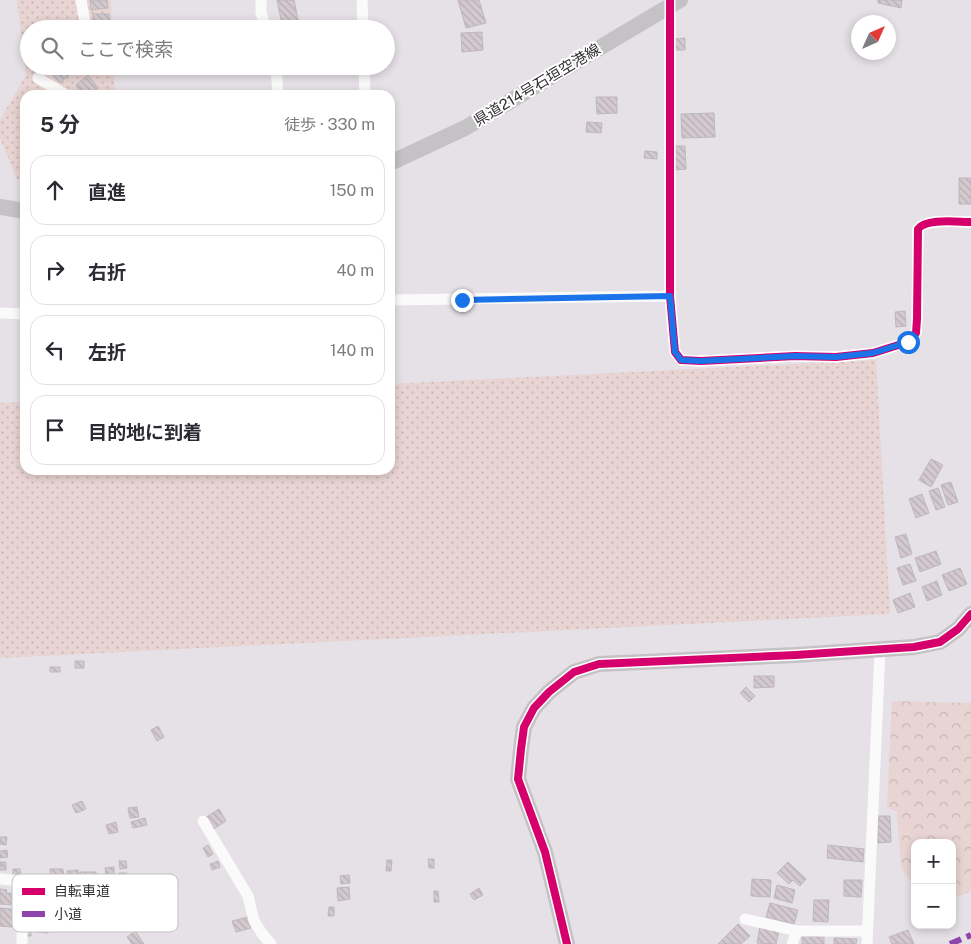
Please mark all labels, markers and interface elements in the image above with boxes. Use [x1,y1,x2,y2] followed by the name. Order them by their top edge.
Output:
[851,15,896,60] north arrow
[20,20,395,75] search box
[38,34,66,62] icon: search
[78,38,173,60] text: ここで検索
[470,40,603,129] street label: 県道214号石垣空港線
[40,112,80,137] text: 5 分
[284,115,375,134] text: 徒歩 · 330 m
[41,176,69,204] icon: ahead
[88,181,126,203] text: 直進
[330,181,374,200] text: 150 m
[41,256,69,284] icon: right
[88,261,126,283] text: 右折
[336,261,374,280] text: 40 m
[451,289,474,312] route end
[897,331,920,354] route start
[41,336,69,364] icon: left
[88,341,126,363] text: 左折
[330,341,374,360] text: 140 m
[41,416,69,444] icon: arrive
[88,421,202,443] text: 目的地に到着
[911,839,956,929] map controls
[911,839,956,884] button: +
[12,874,178,932] legend
[54,883,110,899] text: 自転車道
[911,884,956,929] button: −
[54,906,82,922] text: 小道

